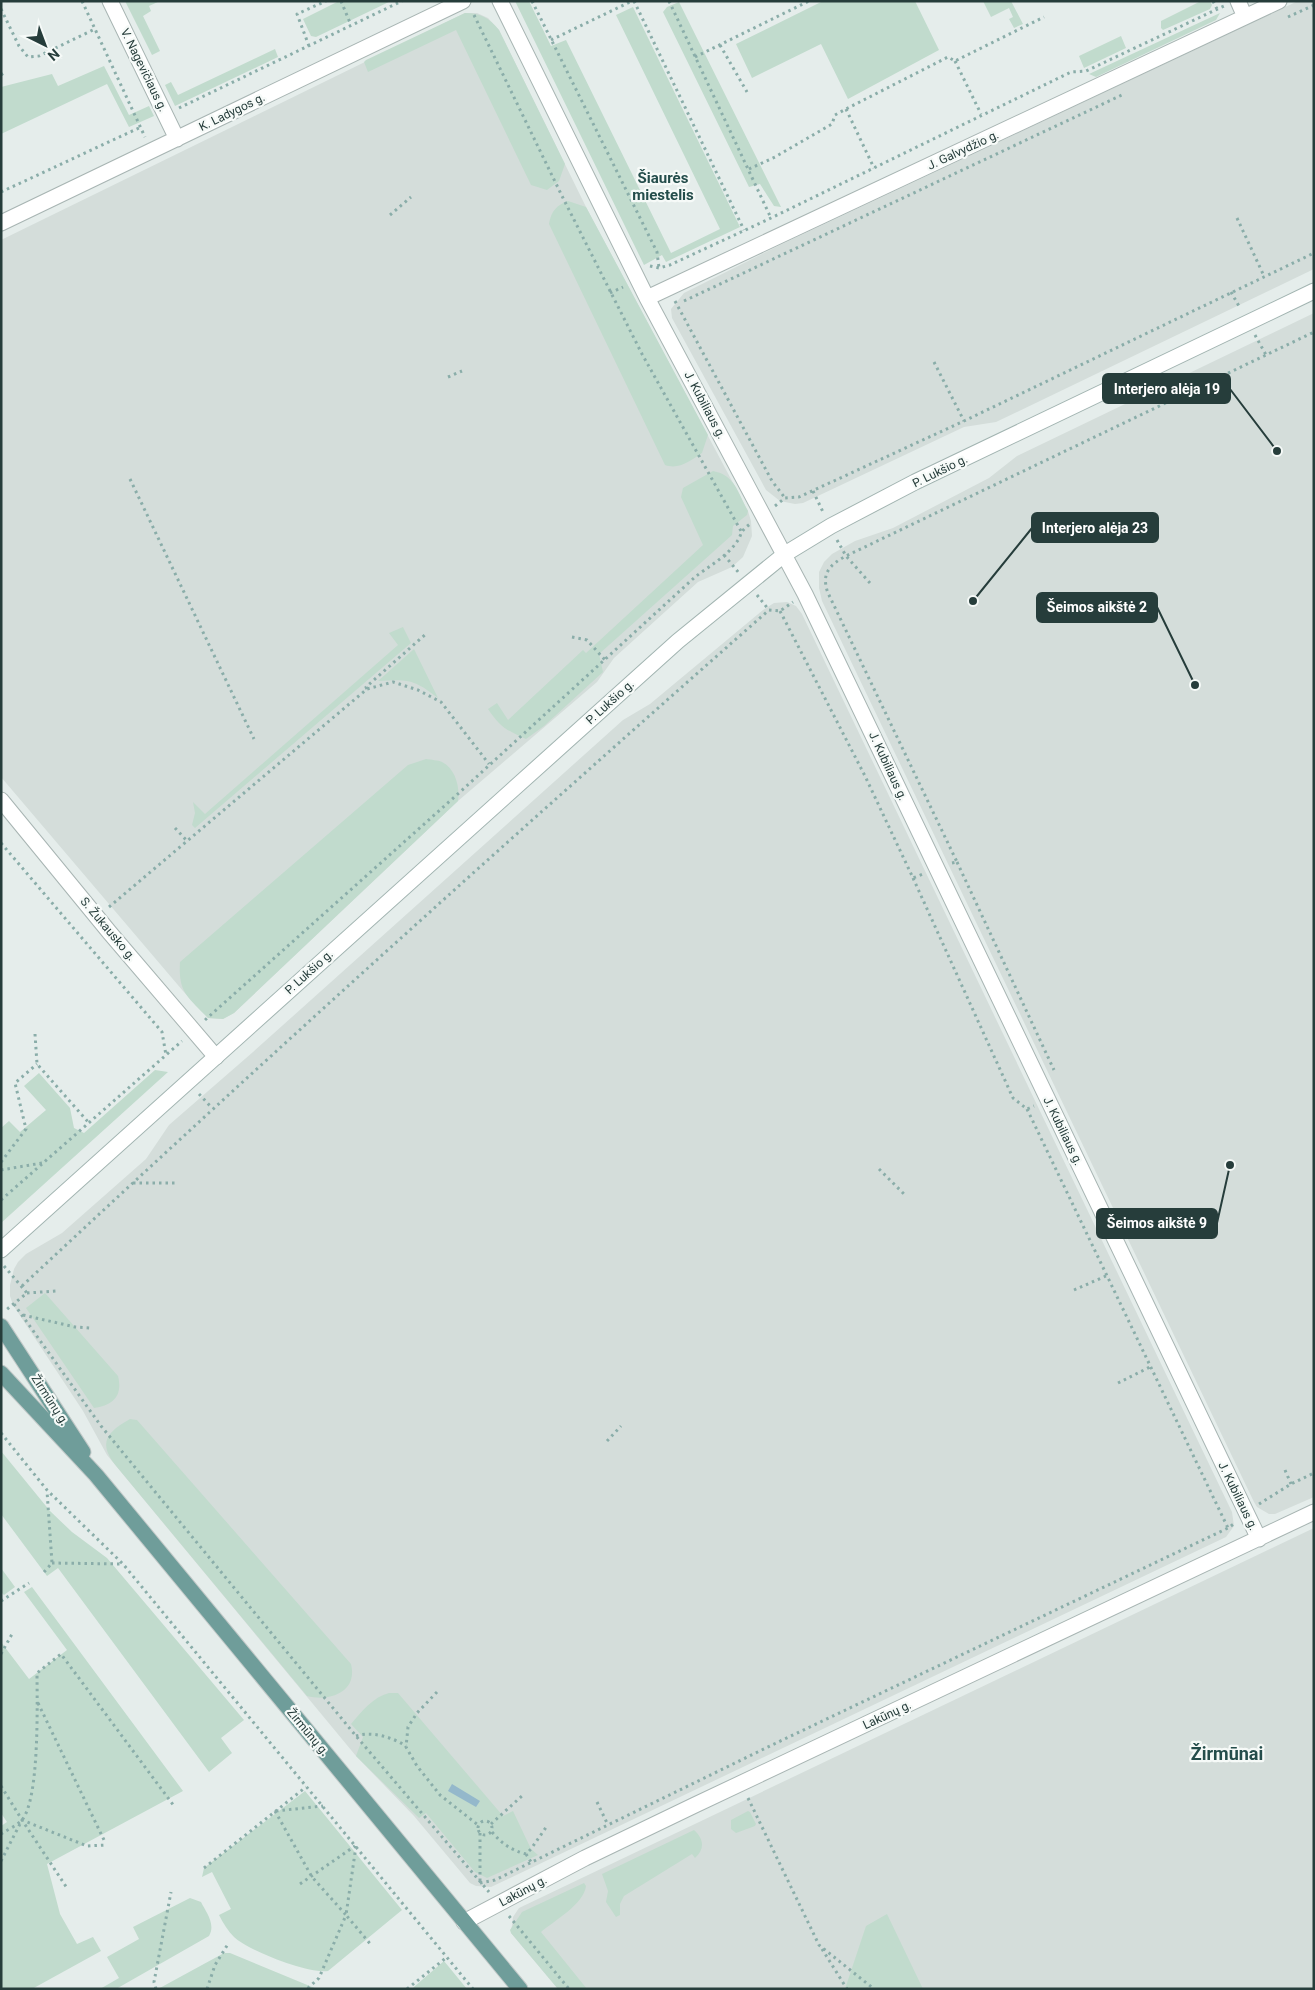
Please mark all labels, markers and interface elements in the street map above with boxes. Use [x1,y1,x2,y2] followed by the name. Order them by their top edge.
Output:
[20,20,70,70] north arrow
[118,26,170,114] street label: V. Nagevičiaus g.
[45,45,63,64] text: N
[197,90,267,134] street label: K. Ladygos g.
[925,127,1001,173] street label: J. Galvydžio g.
[632,169,694,204] district label: Šiaurės miestelis
[681,369,729,441] street label: J. Kubiliaus g.
[1103,374,1230,403] callout: Interjero alėja 19
[1114,381,1220,397] text: Interjero alėja 19
[910,452,970,490] street label: P. Lukšio g.
[1032,513,1158,542] callout: Interjero alėja 23
[1042,520,1148,536] text: Interjero alėja 23
[1037,593,1157,622] callout: Šeimos aikštė 2
[1047,598,1147,615] text: Šeimos aikštė 2
[583,677,637,727] street label: P. Lukšio g.
[866,729,910,803] street label: J. Kubiliaus g.
[78,894,139,963] street label: S. Žukausko g.
[282,947,336,997] street label: P. Lukšio g.
[1040,1094,1086,1168] street label: J. Kubiliaus g.
[1097,1209,1217,1238] callout: Šeimos aikštė 9
[1107,1214,1207,1231] text: Šeimos aikštė 9
[28,1372,72,1428] street label: Žirmūnų g.
[1215,1459,1261,1533] street label: J. Kubiliaus g.
[861,1698,913,1732] street label: Lakūnų g.
[284,1705,333,1758] street label: Žirmūnų g.
[1191,1743,1263,1764] district label: Žirmūnai
[497,1873,549,1909] street label: Lakūnų g.

